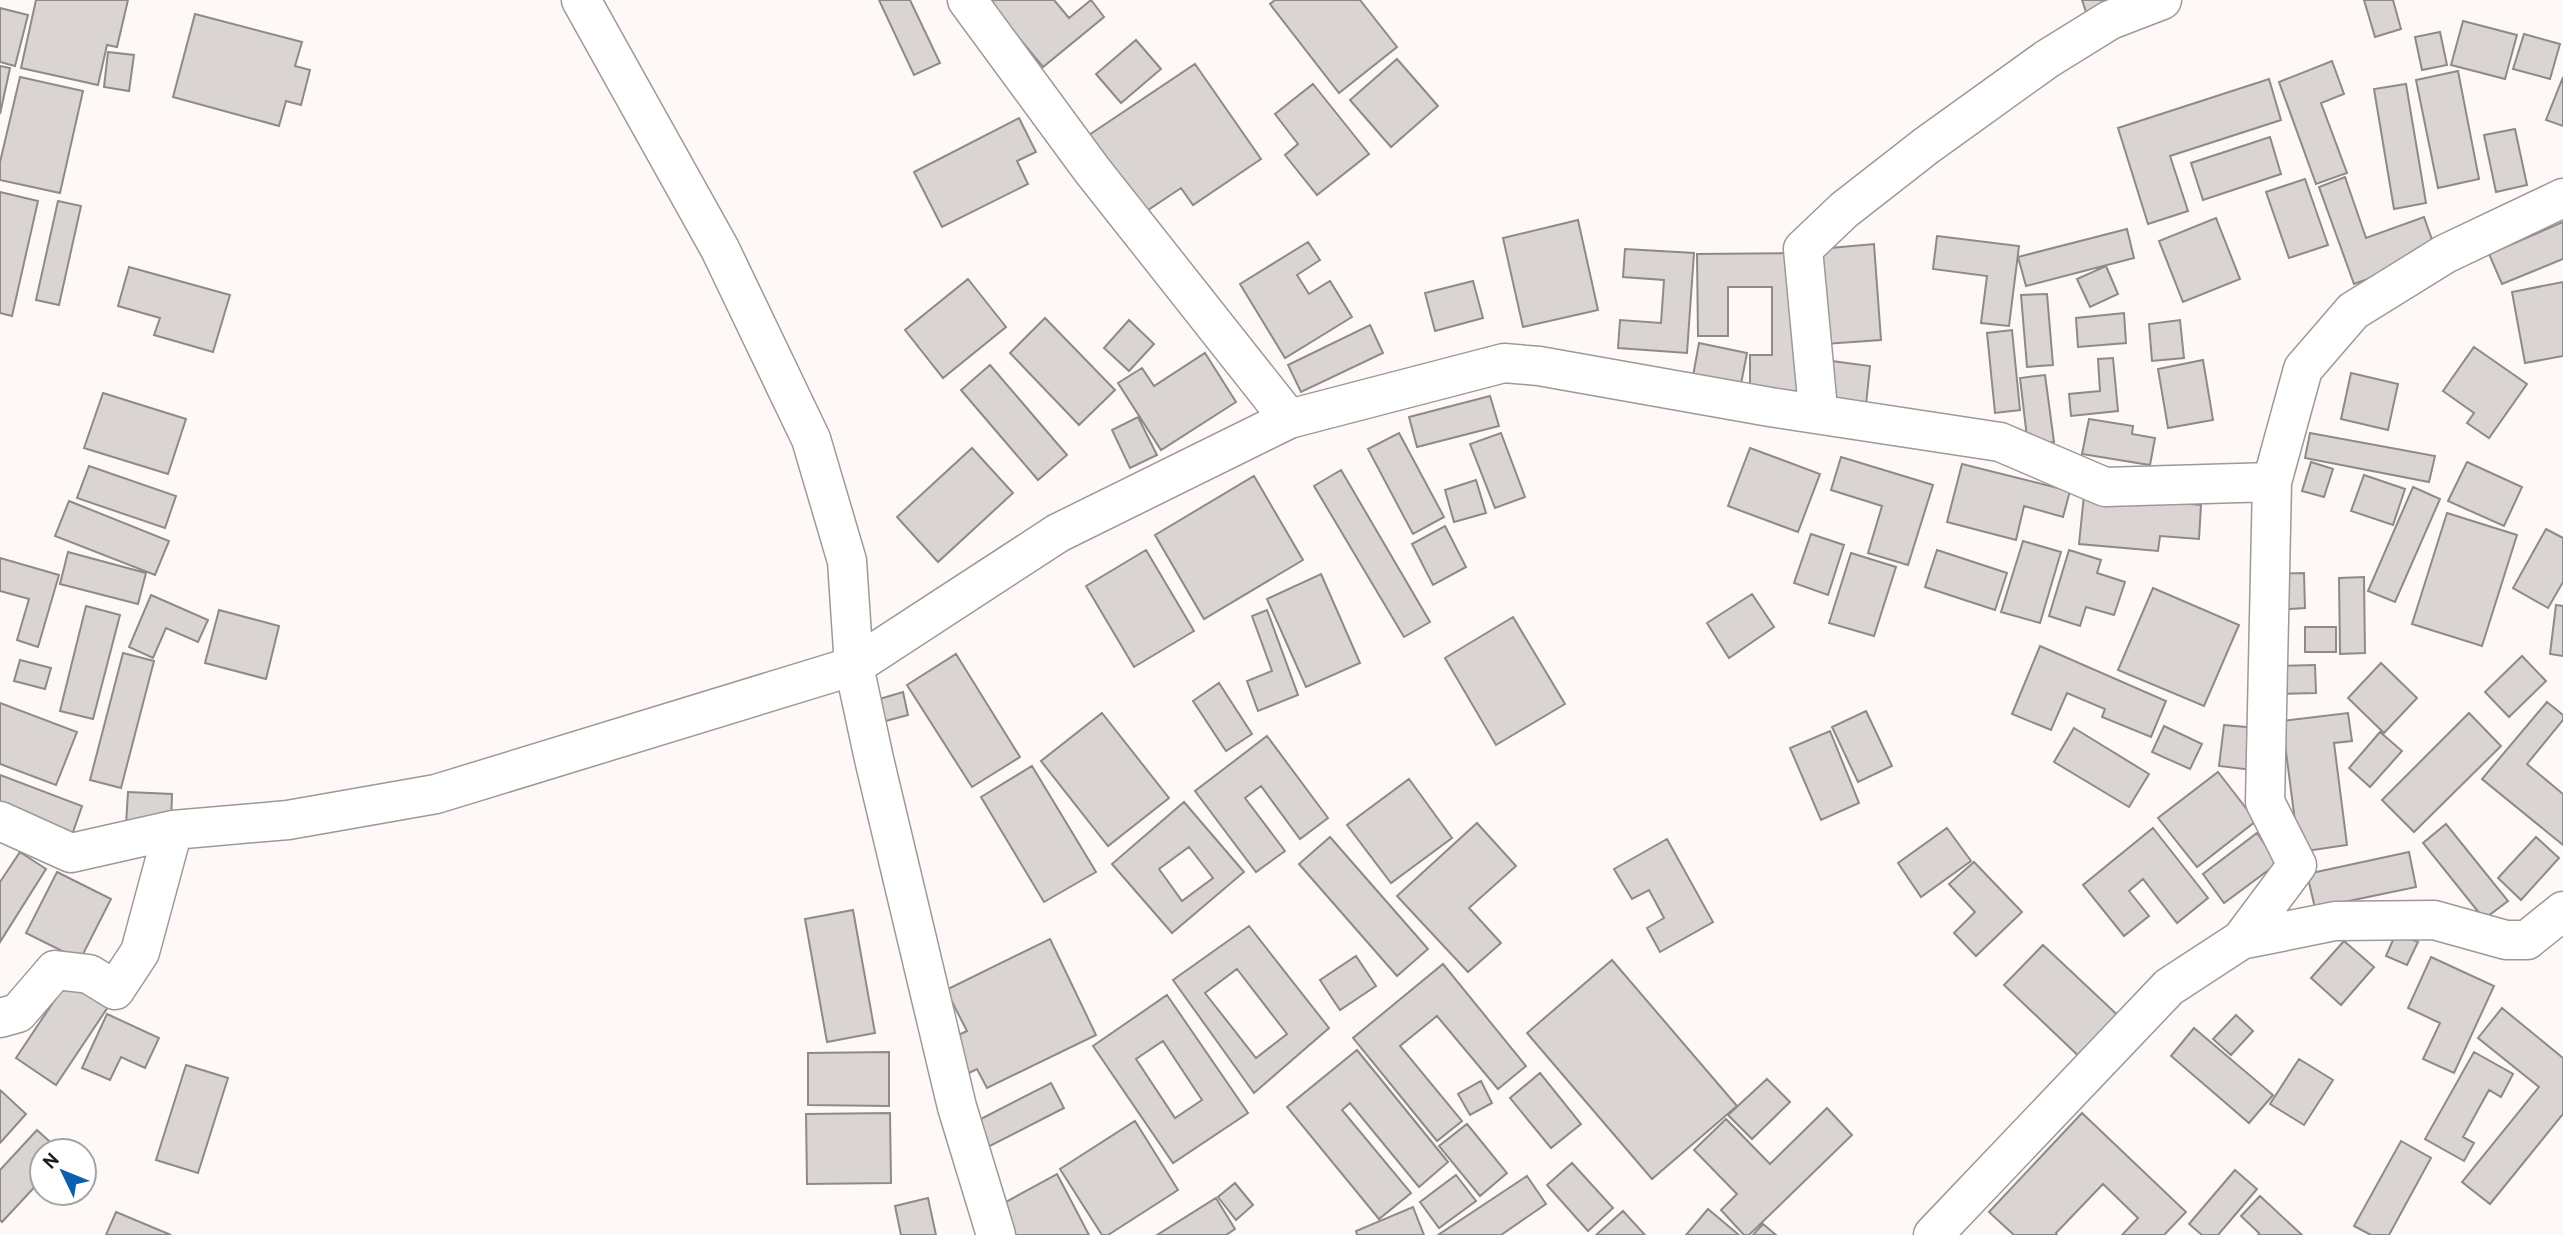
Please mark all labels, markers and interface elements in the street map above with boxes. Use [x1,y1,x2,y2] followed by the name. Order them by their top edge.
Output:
[28,1137,98,1207] north arrow
[39,1149,65,1175] text: N

